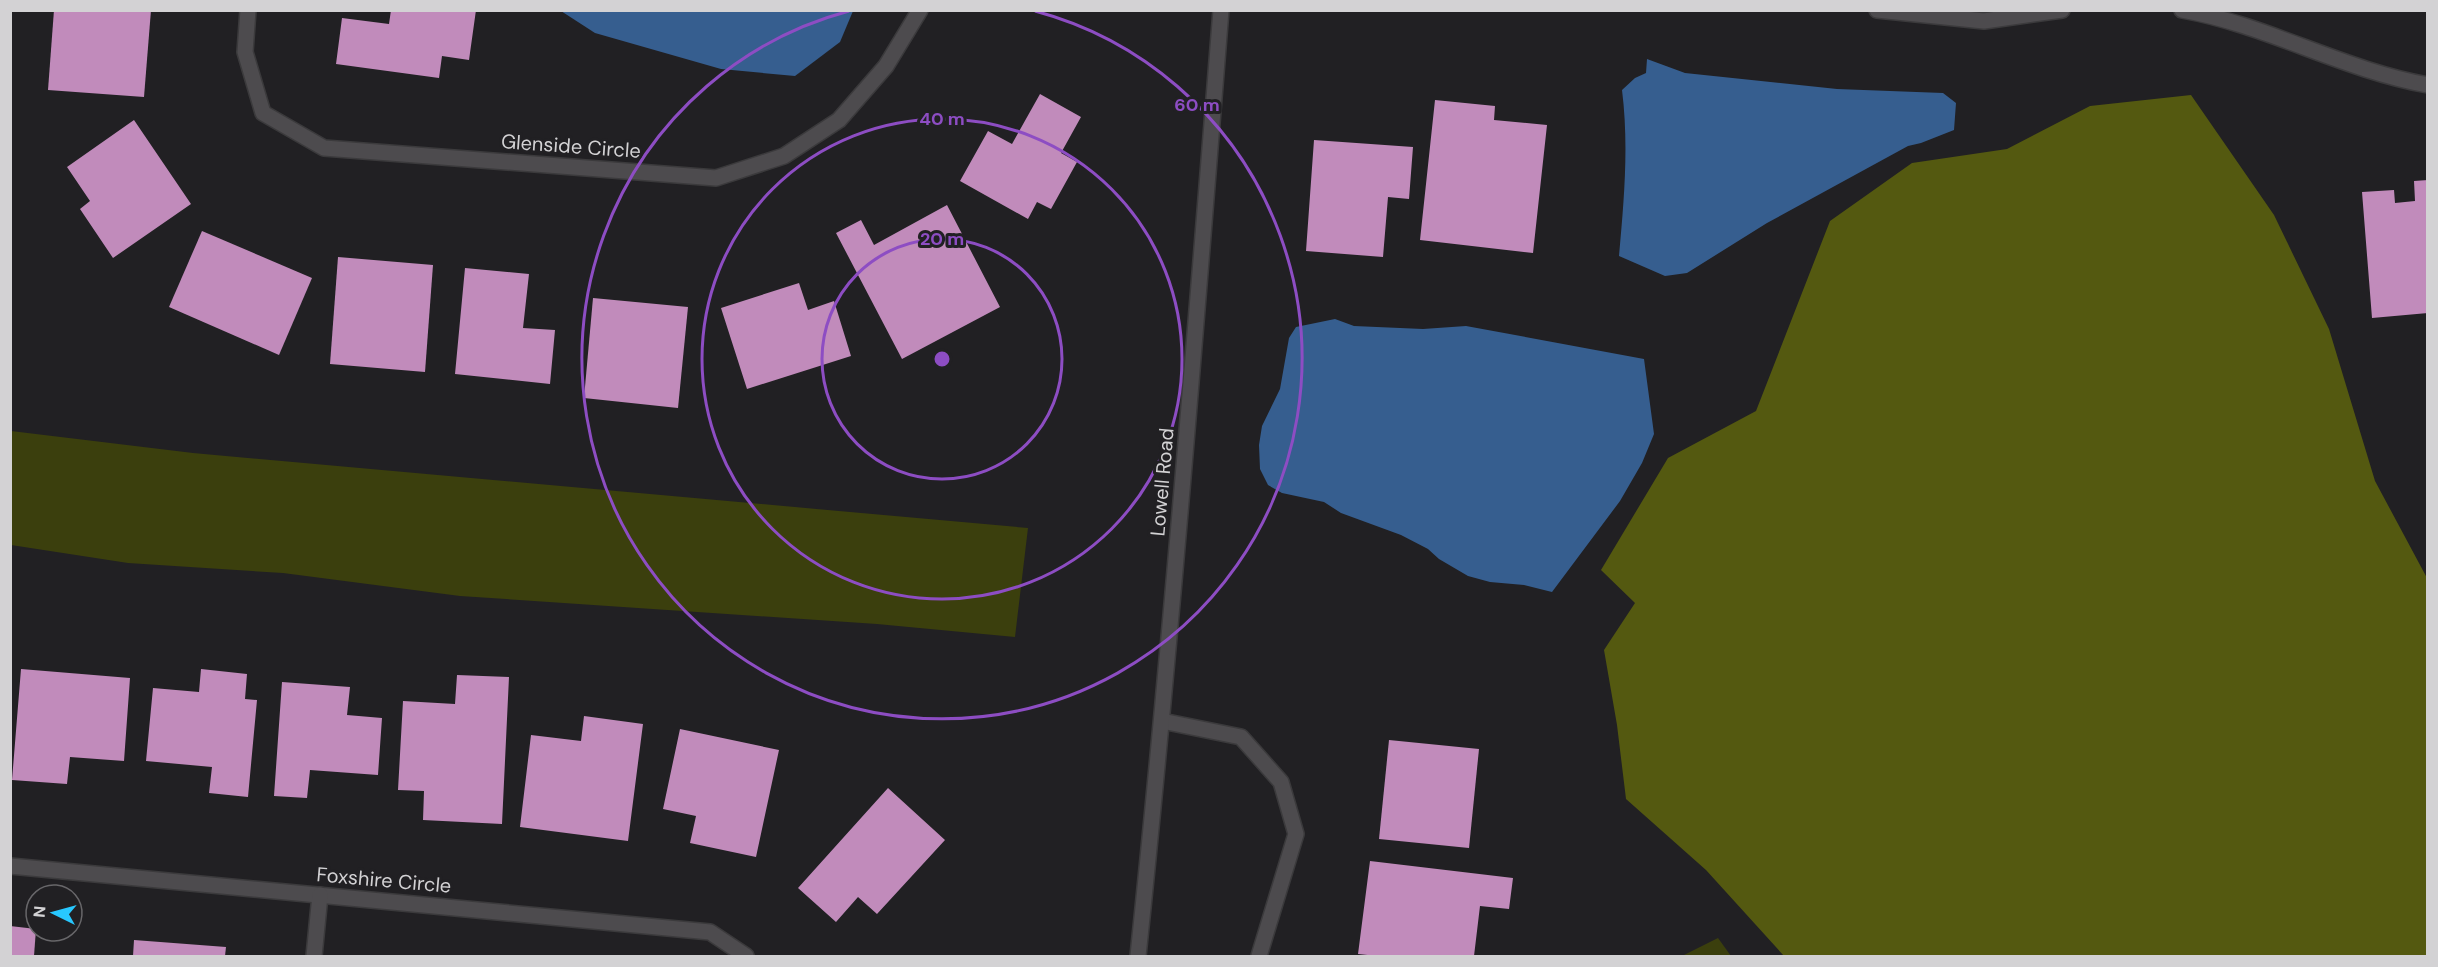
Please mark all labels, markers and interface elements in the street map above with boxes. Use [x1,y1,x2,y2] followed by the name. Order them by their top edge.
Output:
[1174,93,1220,117] text: 60 m
[919,107,965,131] text: 40 m
[500,128,642,164] street label: Glenside Circle
[920,227,964,251] text: 20 m
[932,349,952,369] centre of rings
[1144,427,1180,537] street label: Lowell Road
[316,861,452,899] street label: Foxshire Circle
[24,883,84,943] north arrow
[29,905,51,918] text: N

